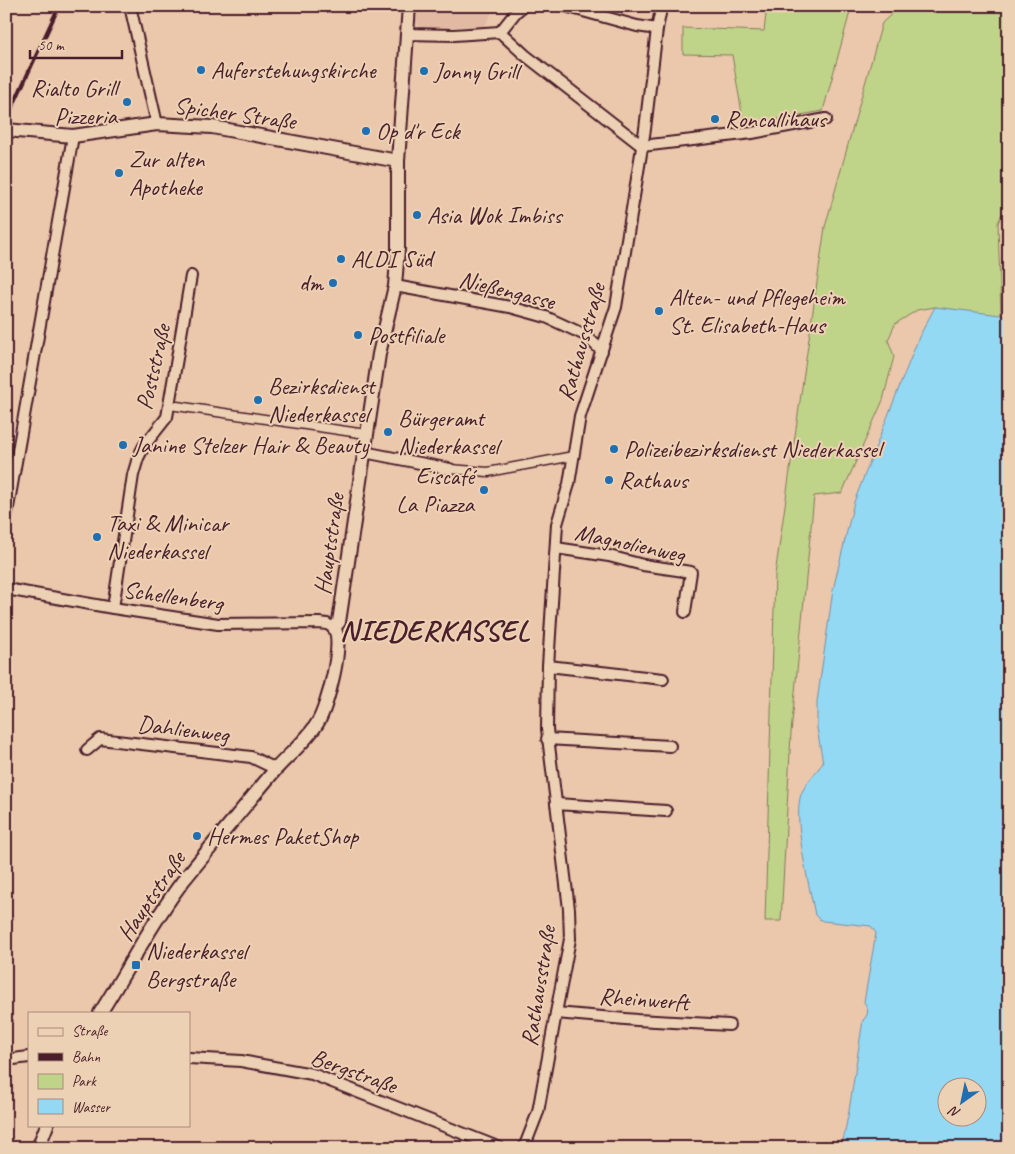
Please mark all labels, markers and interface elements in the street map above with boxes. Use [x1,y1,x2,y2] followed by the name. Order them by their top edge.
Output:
[30,28,122,60] scale bar
[38,36,65,55] text: 50 m
[211,55,378,85] place label: Auferstehungskirche
[433,56,522,86] place label: Jonny Grill
[195,64,207,76] marker: Auferstehungskirche
[418,65,430,77] marker: Jonny Grill
[31,73,121,131] place label: Rialto Grill Pizzeria
[172,90,300,137] street label: Spicher Straße
[121,96,133,108] marker: Rialto Grill Pizzeria
[725,104,828,134] place label: Roncallihaus
[709,113,721,125] marker: Roncallihaus
[376,116,462,146] place label: Op d'r Eck
[360,125,372,137] marker: Op d'r Eck
[129,144,206,202] place label: Zur alten Apotheke
[113,167,125,179] marker: Zur alten Apotheke
[427,200,563,230] place label: Asia Wok Imbiss
[411,209,423,221] marker: Asia Wok Imbiss
[351,244,436,274] place label: ALDI Süd
[335,253,347,265] marker: ALDI Süd
[456,264,560,317] street label: Nießengasse
[299,268,324,298] place label: dm
[327,277,339,289] marker: dm
[550,277,613,404] street label: Rathausstraße
[669,282,846,340] place label: Alten- und Pflegeheim St. Elisabeth-Haus
[653,305,665,317] marker: Alten- und Pflegeheim St. Elisabeth-Haus
[129,319,178,413] street label: Poststraße
[368,320,446,350] place label: Postfiliale
[352,329,364,341] marker: Postfiliale
[268,371,377,429] place label: Bezirksdienst Niederkassel
[252,394,264,406] marker: Bezirksdienst Niederkassel
[398,403,502,461] place label: Bürgeramt Niederkassel
[382,426,394,438] marker: Bürgeramt Niederkassel
[132,430,370,460] place label: Janine Stelzer Hair & Beauty
[624,434,885,464] place label: Polizeibezirksdienst Niederkassel
[117,439,129,451] marker: Janine Stelzer Hair & Beauty
[608,443,620,455] marker: Polizeibezirksdienst Niederkassel
[396,461,478,519] place label: Eiscafé La Piazza
[619,465,689,495] place label: Rathaus
[603,474,615,486] marker: Rathaus
[478,484,490,496] marker: Eiscafé La Piazza
[307,489,351,597] street label: Hauptstraße
[107,508,231,566] place label: Taxi & Minicar Niederkassel
[572,517,689,570] street label: Magnolienweg
[91,531,103,543] marker: Taxi & Minicar Niederkassel
[121,574,227,618] street label: Schellenberg
[340,612,531,649] district label: NIEDERKASSEL
[136,709,233,750] street label: Dahlienweg
[207,821,359,851] place label: Hermes PaketShop
[191,830,203,842] marker: Hermes PaketShop
[110,844,193,947] street label: Hauptstraße
[514,922,563,1048] street label: Rathausstraße
[146,936,250,994] place label: Niederkassel Bergstraße
[130,959,142,971] marker: Niederkassel Bergstraße
[598,981,692,1017] street label: Rheinwerft
[28,1012,190,1126] legend
[72,1022,108,1041] text: Straße
[307,1042,403,1101] street label: Bergstraße
[72,1048,100,1067] text: Bahn
[72,1072,97,1091] text: Park
[938,1076,988,1126] north arrow
[72,1098,111,1117] text: Wasser
[945,1102,963,1122] text: N

